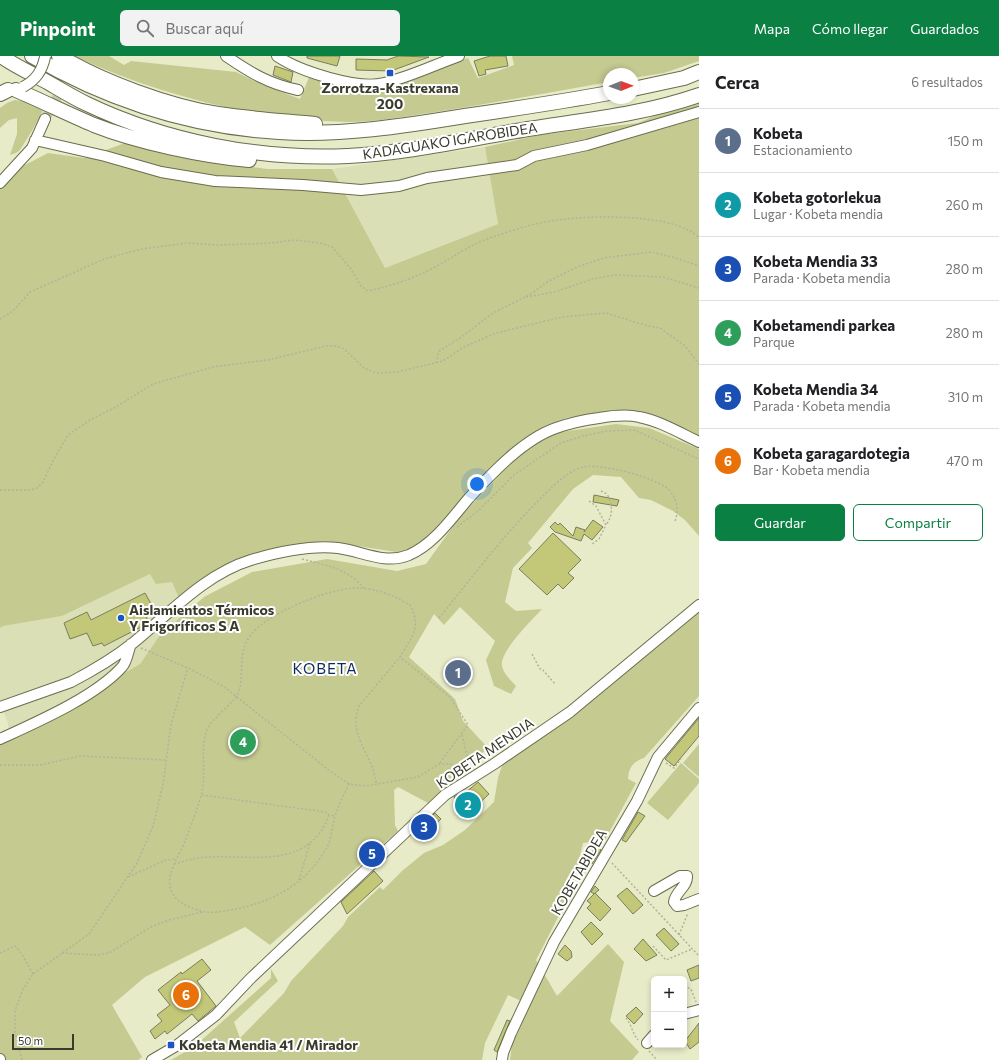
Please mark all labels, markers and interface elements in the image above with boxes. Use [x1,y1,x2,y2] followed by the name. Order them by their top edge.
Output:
[120,10,400,46] search box
[20,17,96,40] text: Pinpoint
[134,17,156,39] icon: search
[166,19,243,37] text: Buscar aquí
[754,20,790,37] text: Mapa
[812,20,888,37] text: Cómo llegar
[910,20,979,37] text: Guardados
[385,68,395,78] marker: Zorrotza-Kastrexana 200
[603,68,639,104] north arrow
[715,72,760,93] text: Cerca
[911,74,983,90] text: 6 resultados
[321,79,459,112] place label: Zorrotza-Kastrexana 200
[361,118,539,163] street label: KADAGUAKO IGAROBIDEA
[753,124,803,142] text: Kobeta
[725,133,731,149] text: 1
[948,133,983,149] text: 150 m
[753,142,852,158] text: Estacionamiento
[753,188,881,206] text: Kobeta gotorlekua
[724,197,732,213] text: 2
[946,197,983,213] text: 260 m
[753,206,883,222] text: Lugar · Kobeta mendia
[753,252,878,270] text: Kobeta Mendia 33
[724,261,732,277] text: 3
[946,261,983,277] text: 280 m
[753,270,891,286] text: Parada · Kobeta mendia
[753,316,895,334] text: Kobetamendi parkea
[724,325,732,341] text: 4
[946,325,983,341] text: 280 m
[753,334,795,350] text: Parque
[753,380,878,398] text: Kobeta Mendia 34
[724,389,732,405] text: 5
[948,389,983,405] text: 310 m
[753,398,891,414] text: Parada · Kobeta mendia
[753,444,910,462] text: Kobeta garagardotegia
[724,453,732,469] text: 6
[946,453,983,469] text: 470 m
[753,462,870,478] text: Bar · Kobeta mendia
[467,474,487,494] your location
[715,504,845,541] button: Guardar
[853,504,983,541] button: Compartir
[129,601,275,634] place label: Aislamientos Térmicos Y Frigoríficos S A
[116,613,126,623] marker: Aislamientos Térmicos Y Frigoríficos S A
[445,658,471,688] pin: 1
[292,659,358,677] district label: KOBETA
[433,713,537,791] street label: KOBETA MENDIA
[230,727,256,757] pin: 4
[455,790,481,820] pin: 2
[411,812,437,842] pin: 3
[547,825,610,918] street label: KOBETABIDEA
[359,839,385,869] pin: 5
[651,976,687,1048] map controls
[651,976,687,1012] button: +
[173,980,199,1010] pin: 6
[651,1012,687,1048] button: −
[12,1032,74,1051] scale bar
[18,1034,43,1047] text: 50 m
[179,1036,358,1053] place label: Kobeta Mendia 41 / Mirador
[166,1040,176,1050] marker: Kobeta Mendia 41 / Mirador

